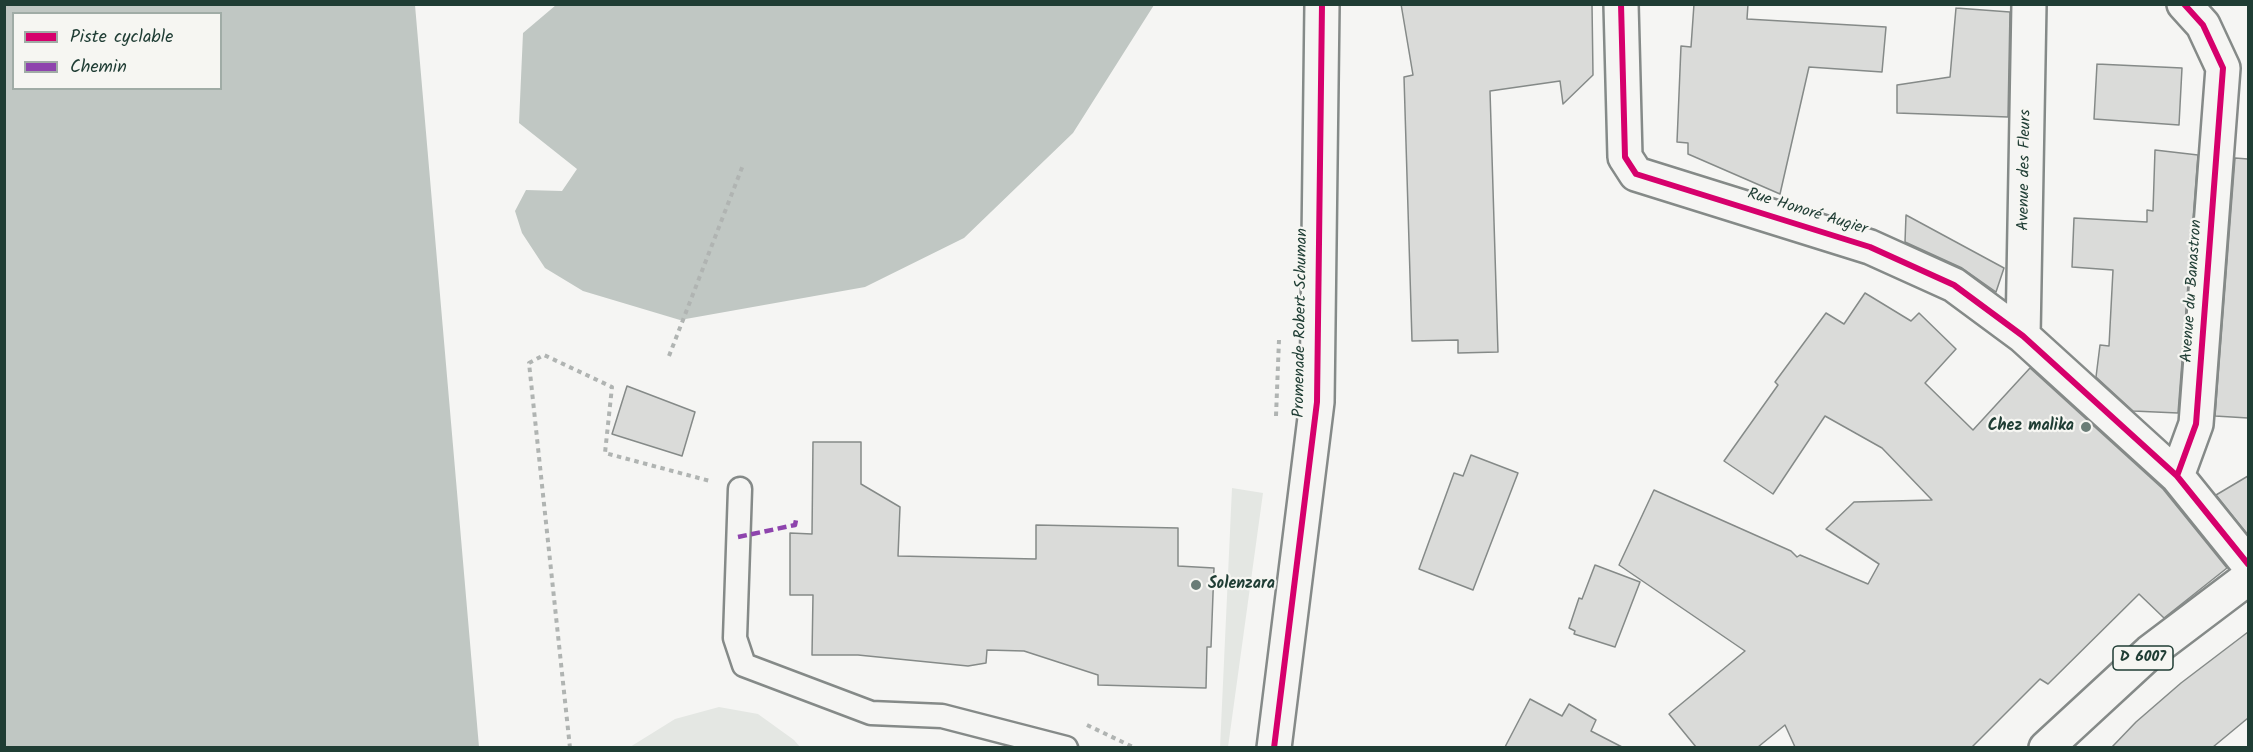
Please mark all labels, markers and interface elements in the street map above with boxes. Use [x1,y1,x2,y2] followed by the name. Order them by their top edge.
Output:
[12,12,222,90] legend
[70,23,173,52] text: Piste cyclable
[70,53,127,82] text: Chemin
[2015,109,2037,231] street label: Avenue des Fleurs
[1745,186,1869,240] street label: Rue Honoré Augier
[2178,219,2208,363] street label: Avenue du Banastron
[1291,228,1313,418] street label: Promenade Robert Schuman
[1988,417,2074,437] place label: Chez malika
[2079,420,2093,434] marker: Chez malika
[1208,575,1275,595] place label: Solenzara
[1189,578,1203,592] marker: Solenzara
[2113,646,2173,670] road number: D 6007

